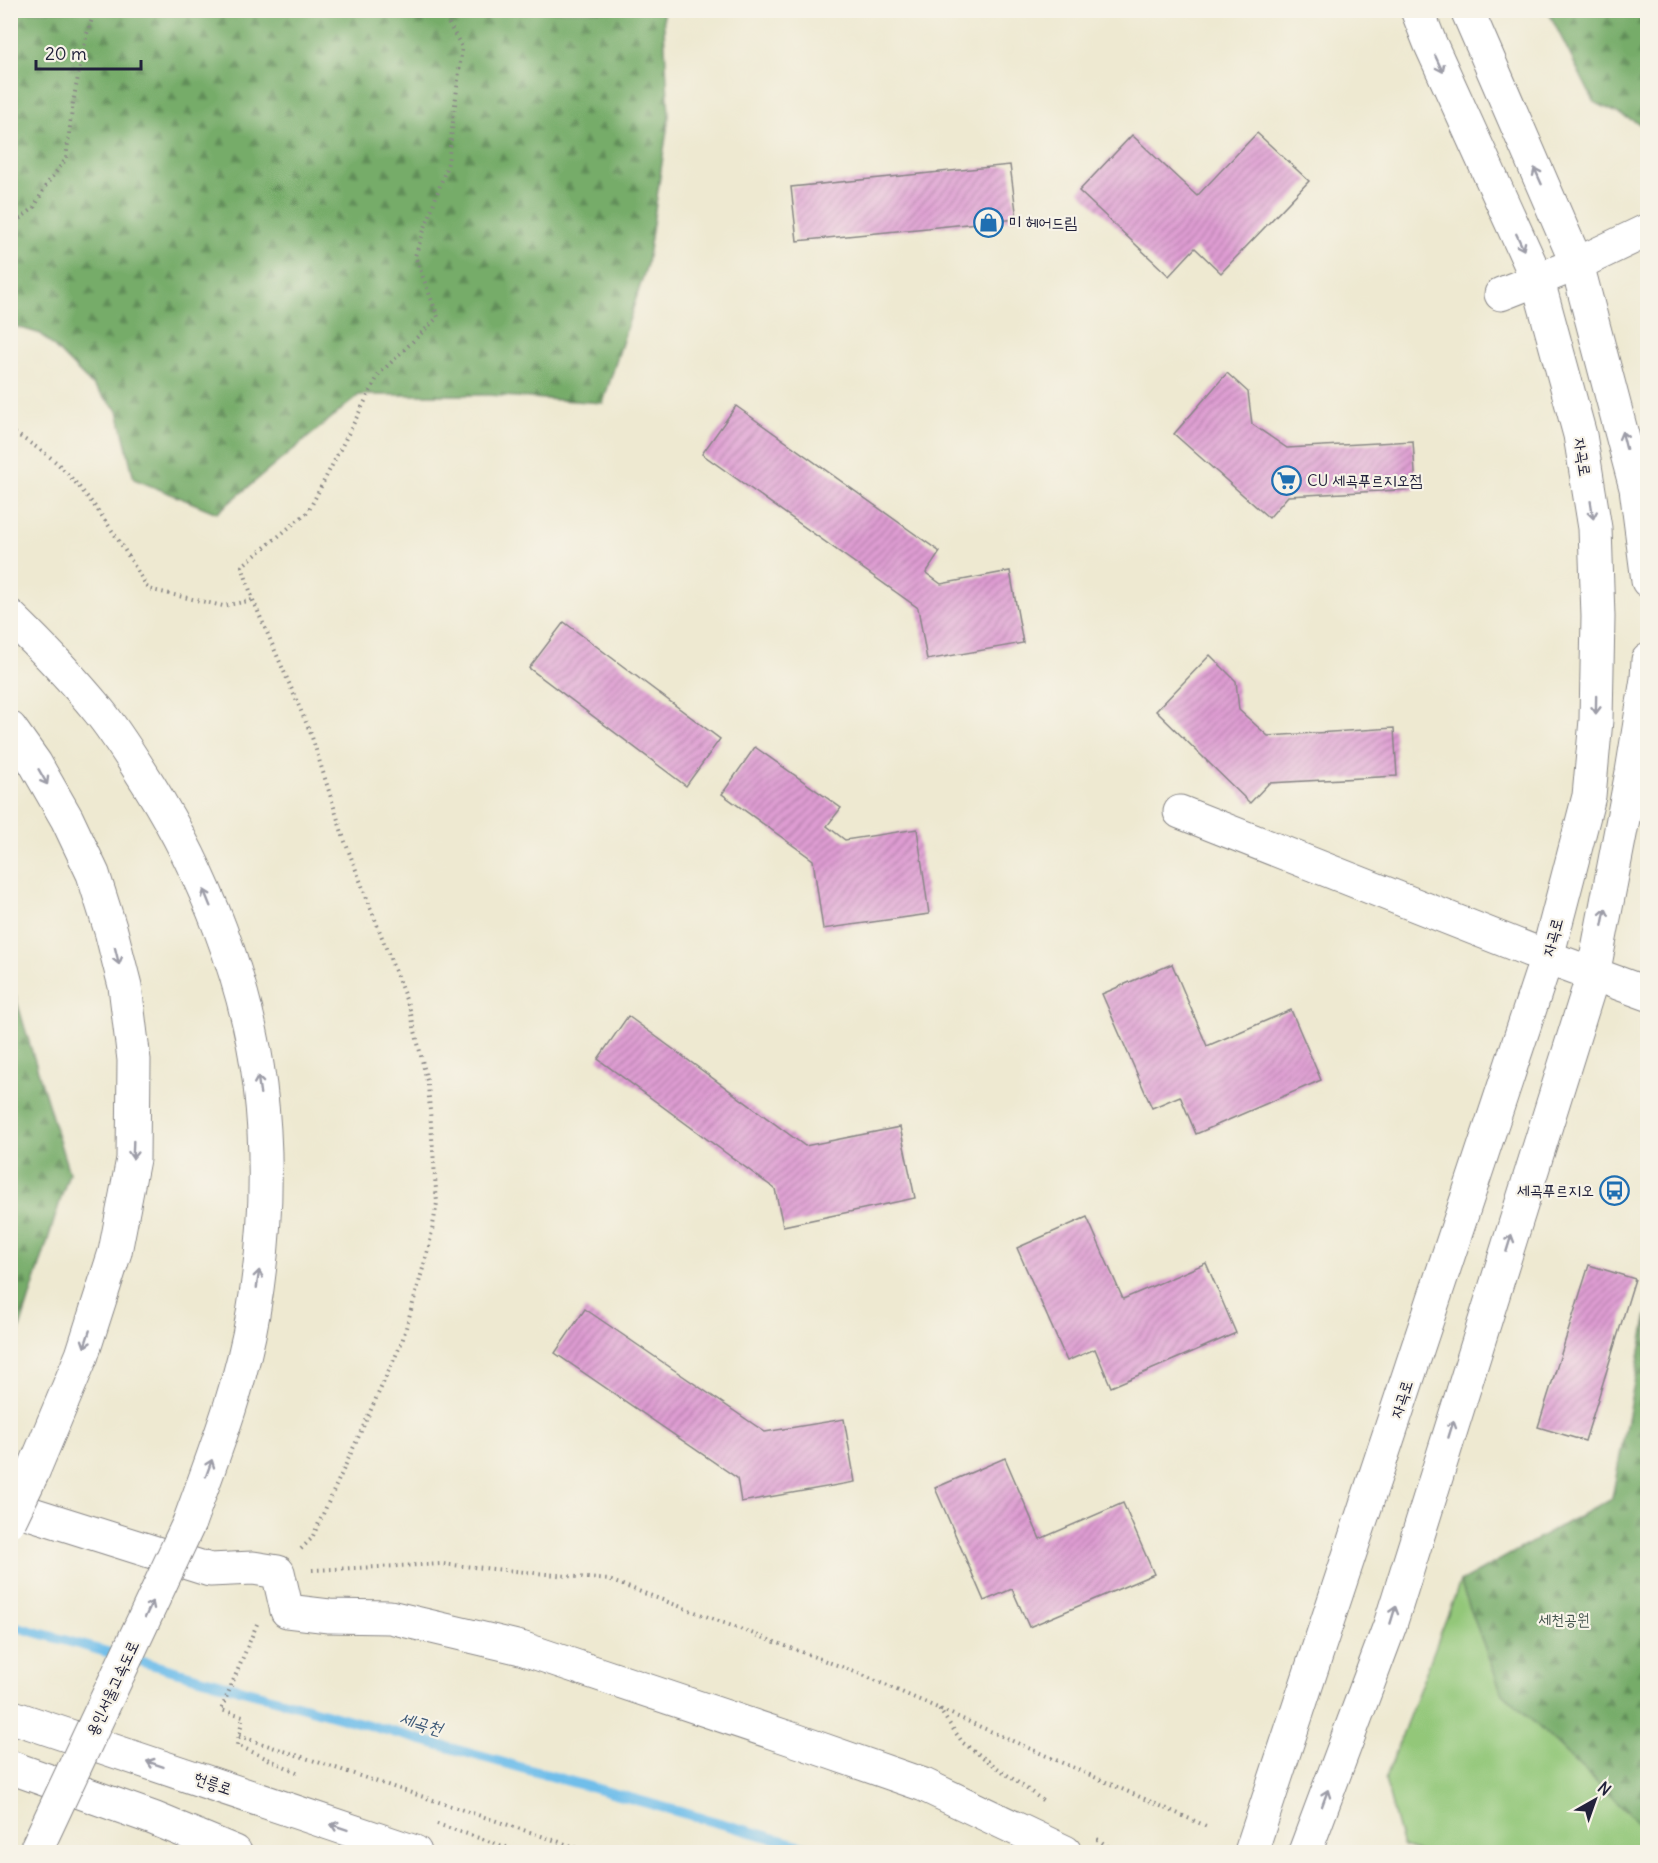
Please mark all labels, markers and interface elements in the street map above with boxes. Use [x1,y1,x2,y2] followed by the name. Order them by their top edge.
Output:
[36,33,141,71] scale bar
[45,42,87,65] text: 20 m
[1434,55,1446,73] one-way arrow
[1532,167,1543,185] one-way arrow
[972,206,1004,238] shop icon: 미 헤어드림
[1009,212,1077,232] place label: 미 헤어드림
[1515,232,1527,250] one-way arrow
[1618,431,1630,450] one-way arrow
[1570,436,1596,478] street label: 자곡로
[1270,464,1302,496] supermarket icon: CU 세곡푸르지오점
[1307,470,1423,490] place label: CU 세곡푸르지오점
[1587,500,1598,520] one-way arrow
[1590,695,1602,715] one-way arrow
[37,768,49,785] one-way arrow
[201,889,212,907] one-way arrow
[1599,908,1610,928] one-way arrow
[1537,916,1567,958] street label: 자곡로
[112,947,124,966] one-way arrow
[254,1075,265,1095] one-way arrow
[127,1139,138,1159] one-way arrow
[1599,1174,1631,1206] bus stop icon: 세곡푸르지오
[1517,1180,1594,1200] place label: 세곡푸르지오
[1504,1234,1515,1253] one-way arrow
[252,1270,263,1290] one-way arrow
[81,1329,92,1348] one-way arrow
[1386,1378,1416,1420] street label: 자곡로
[1446,1420,1457,1439] one-way arrow
[205,1459,216,1477] one-way arrow
[143,1601,155,1619] one-way arrow
[1388,1606,1399,1625] one-way arrow
[1538,1609,1590,1629] park label: 세천공원
[81,1637,143,1739] street label: 용인서울고속도로
[397,1706,447,1740] water label: 세곡천
[146,1757,165,1768] one-way arrow
[191,1767,235,1799] street label: 헌릉로
[1565,1770,1625,1830] north arrow
[1594,1777,1615,1800] text: N
[1321,1789,1332,1808] one-way arrow
[330,1820,349,1831] one-way arrow

